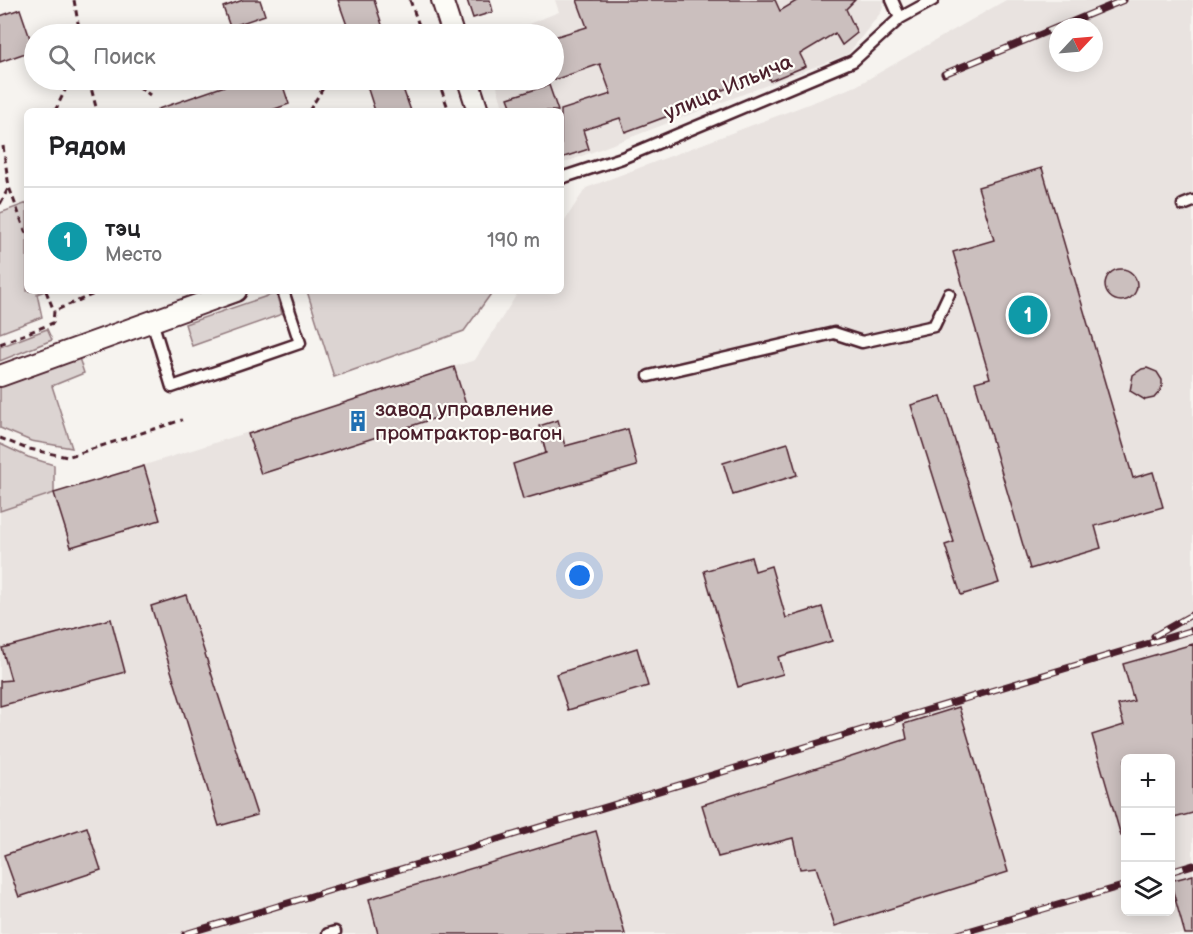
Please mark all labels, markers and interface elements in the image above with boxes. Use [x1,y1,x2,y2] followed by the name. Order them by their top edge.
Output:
[1049,18,1103,72] north arrow
[24,24,564,90] search box
[45,41,78,74] icon: search
[93,44,156,71] text: Поиск
[660,49,796,126] street label: улица Ильича
[48,132,126,163] text: Рядом
[105,216,140,243] text: тэц
[63,229,72,253] text: 1
[487,229,540,253] text: 190 m
[105,243,162,267] text: Место
[1008,292,1048,338] pin: 1
[375,397,563,446] place label: завод управление промтрактор-вагон
[346,409,370,433] building icon: завод управление промтрактор-вагон
[565,561,594,590] your location
[1121,754,1175,916] map controls
[1121,754,1175,808] button: +
[1121,808,1175,862] button: −
[1121,862,1175,916] button: layers

